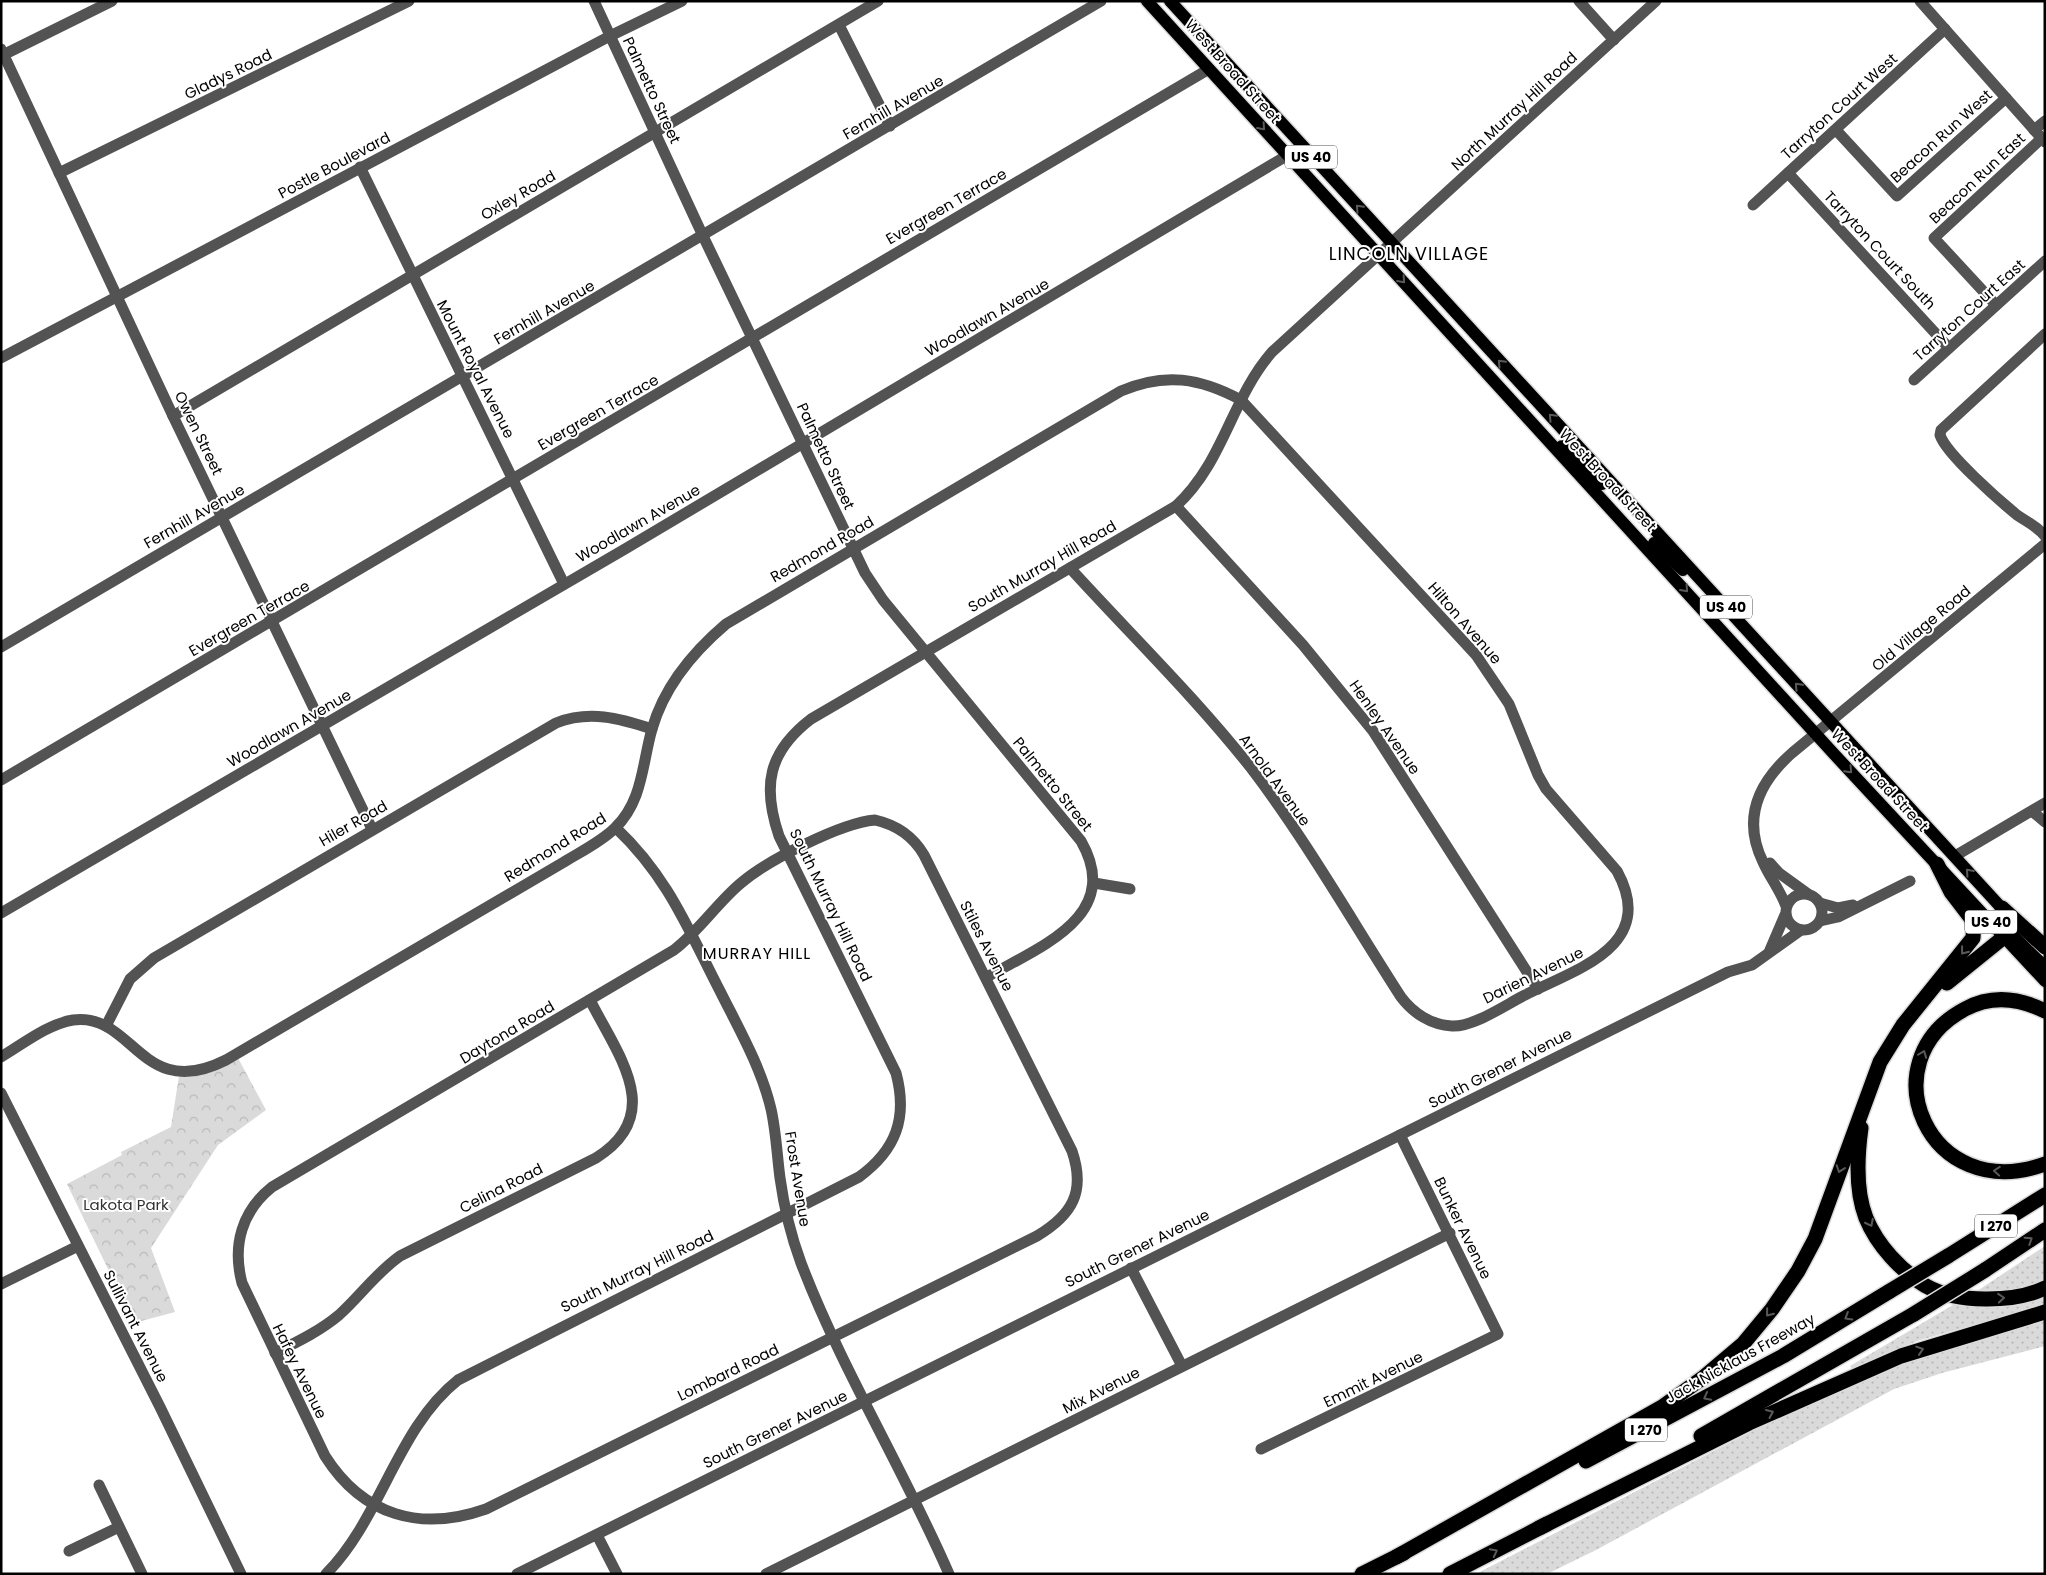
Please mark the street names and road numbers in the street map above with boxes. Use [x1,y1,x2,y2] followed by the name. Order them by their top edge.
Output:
[1180,14,1286,128] street label: West Broad Street
[618,33,686,147] street label: Palmetto Street
[181,44,275,104] street label: Gladys Road
[1446,47,1582,175] street label: North Murray Hill Road
[1776,48,1902,164] street label: Tarryton Court West
[839,70,947,144] street label: Fernhill Avenue
[1885,85,1997,187] street label: Beacon Run West
[274,127,394,203] street label: Postle Boulevard
[1924,128,2030,228] street label: Beacon Run East
[1285,146,1337,168] road number: US 40
[882,163,1010,249] street label: Evergreen Terrace
[477,165,559,225] street label: Oxley Road
[1819,186,1941,314] street label: Tarryton Court South
[1909,254,2029,366] street label: Tarryton Court East
[921,273,1053,361] street label: Woodlawn Avenue
[490,275,598,349] street label: Fernhill Avenue
[432,296,520,442] street label: Mount Royal Avenue
[534,369,662,455] street label: Evergreen Terrace
[170,388,228,478] street label: Owen Street
[792,399,860,513] street label: Palmetto Street
[1555,424,1661,536] street label: West Broad Street
[140,479,248,553] street label: Fernhill Avenue
[572,479,704,567] street label: Woodlawn Avenue
[766,511,878,587] street label: Redmond Road
[964,515,1120,617] street label: South Murray Hill Road
[185,575,313,661] street label: Evergreen Terrace
[1423,577,1507,669] street label: Hilton Avenue
[1867,580,1975,676] street label: Old Village Road
[1700,596,1752,618] road number: US 40
[1345,675,1425,779] street label: Henley Avenue
[223,684,355,772] street label: Woodlawn Avenue
[1827,724,1933,836] street label: West Broad Street
[1234,730,1316,830] street label: Arnold Avenue
[1008,732,1098,836] street label: Palmetto Street
[315,795,391,851] street label: Hiler Road
[500,807,610,887] street label: Redmond Road
[785,825,877,985] street label: South Murray Hill Road
[955,897,1019,995] street label: Stiles Avenue
[1965,910,2017,934] road number: US 40
[1479,942,1587,1008] street label: Darien Avenue
[456,995,558,1069] street label: Daytona Road
[1425,1023,1575,1113] street label: South Grener Avenue
[780,1130,816,1228] street label: Frost Avenue
[456,1158,546,1218] street label: Celina Road
[1429,1173,1497,1283] street label: Bunker Avenue
[1061,1204,1213,1292] street label: South Grener Avenue
[1975,1214,2017,1238] road number: I 270
[557,1225,717,1317] street label: South Murray Hill Road
[99,1266,173,1386] street label: Sullivant Avenue
[1661,1308,1819,1408] street label: Jack Nicklaus Freeway
[268,1320,332,1422] street label: Hafey Avenue
[674,1338,782,1406] street label: Lombard Road
[1320,1346,1426,1412] street label: Emmit Avenue
[1059,1362,1143,1418] street label: Mix Avenue
[699,1385,851,1473] street label: South Grener Avenue
[1625,1418,1667,1442] road number: I 270

